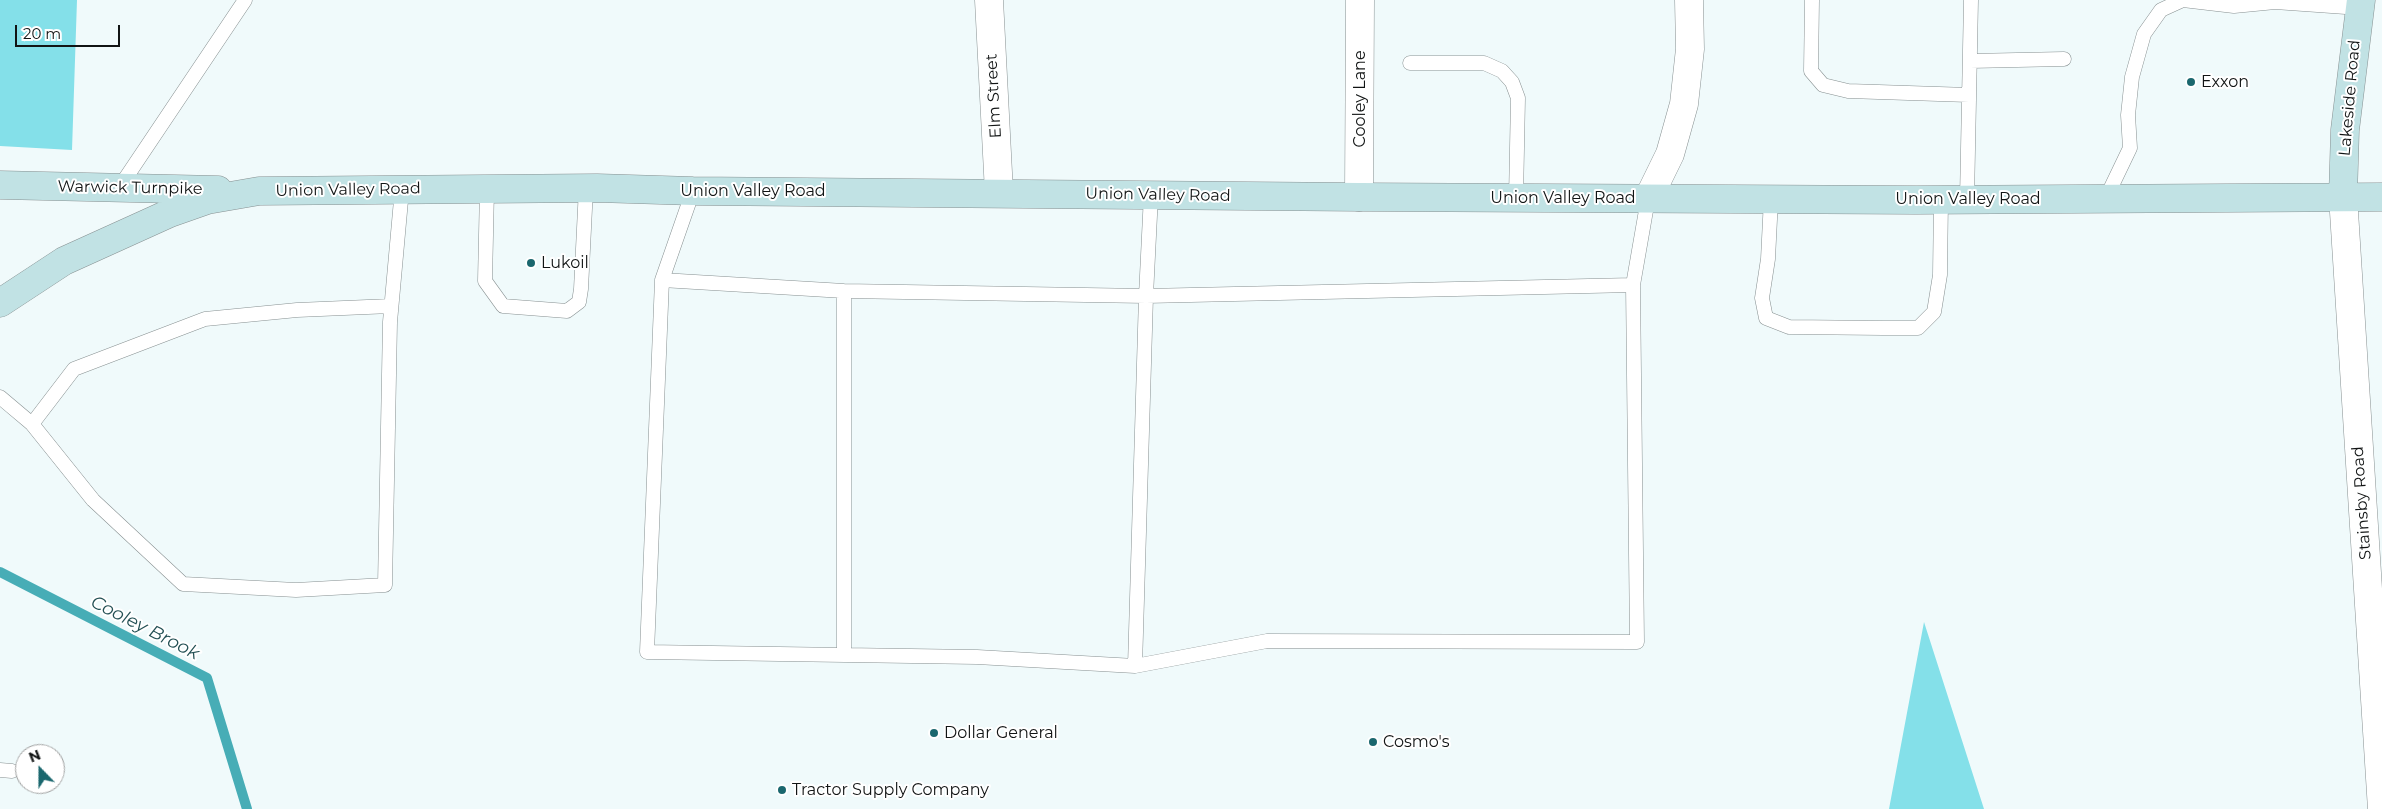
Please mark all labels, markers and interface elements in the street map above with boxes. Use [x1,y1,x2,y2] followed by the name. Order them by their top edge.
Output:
[18,15,122,47] scale bar
[23,24,61,43] text: 20 m
[2335,39,2365,157] street label: Lakeside Road
[1350,50,1370,148] street label: Cooley Lane
[982,53,1006,139] street label: Elm Street
[2201,72,2249,92] place label: Exxon
[2185,76,2197,88] marker: Exxon
[57,177,203,199] street label: Warwick Turnpike
[275,179,421,201] street label: Union Valley Road
[680,181,826,201] street label: Union Valley Road
[1085,184,1231,206] street label: Union Valley Road
[1490,188,1636,208] street label: Union Valley Road
[1895,189,2041,209] street label: Union Valley Road
[541,253,589,273] place label: Lukoil
[525,257,537,269] marker: Lukoil
[2348,446,2376,560] street label: Stainsby Road
[87,591,203,665] water label: Cooley Brook
[944,723,1058,743] place label: Dollar General
[928,727,940,739] marker: Dollar General
[1383,732,1450,752] place label: Cosmo's
[1367,736,1379,748] marker: Cosmo's
[15,744,65,794] north arrow
[26,746,43,766] text: N
[792,780,989,800] place label: Tractor Supply Company
[776,784,788,796] marker: Tractor Supply Company

